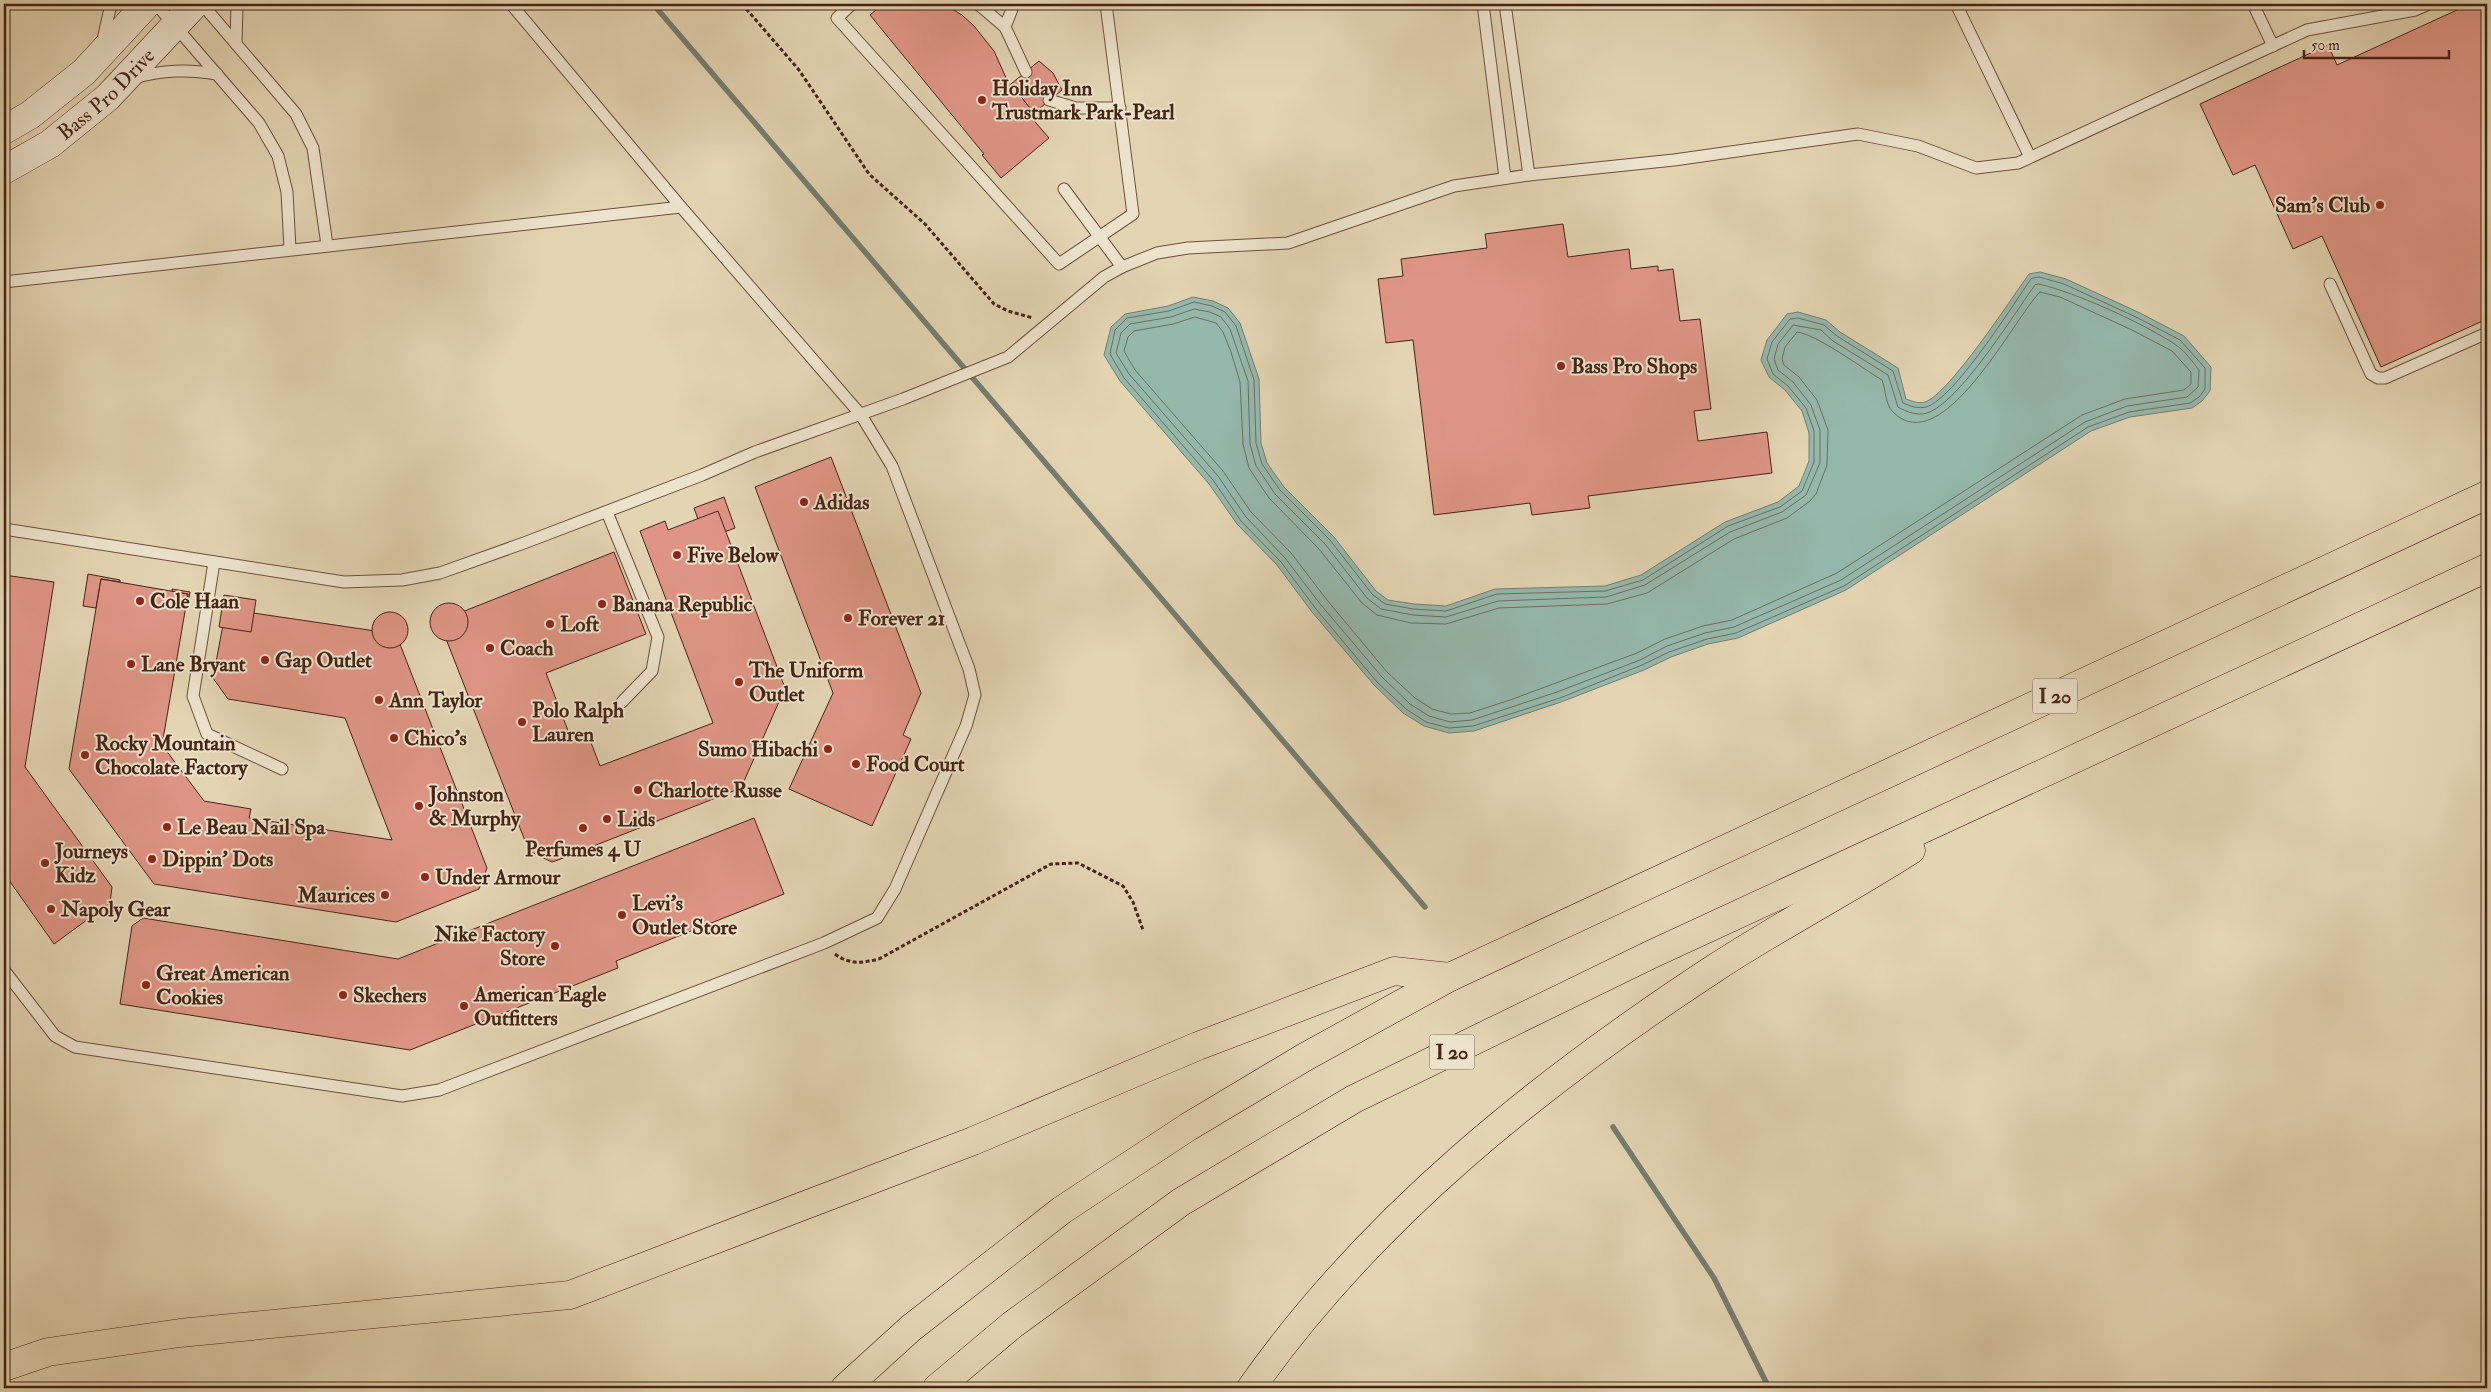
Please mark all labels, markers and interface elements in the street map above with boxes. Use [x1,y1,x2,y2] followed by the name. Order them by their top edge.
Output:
[2304,28,2448,60] scale bar
[2311,36,2340,55] text: 50 m
[52,42,161,146] street label: Bass Pro Drive
[991,75,1175,126] place label: Holiday Inn Trustmark Park-Pearl
[976,94,988,106] marker: Holiday Inn Trustmark Park-Pearl
[2275,192,2371,219] place label: Sam's Club
[2374,199,2386,211] marker: Sam's Club
[1571,353,1697,380] place label: Bass Pro Shops
[1555,360,1567,372] marker: Bass Pro Shops
[813,489,869,516] place label: Adidas
[798,496,810,508] marker: Adidas
[687,542,779,569] place label: Five Below
[671,549,683,561] marker: Five Below
[150,588,239,615] place label: Cole Haan
[612,591,753,618] place label: Banana Republic
[134,595,146,607] marker: Cole Haan
[596,598,608,610] marker: Banana Republic
[858,605,945,632] place label: Forever 21
[560,611,599,638] place label: Loft
[842,612,854,624] marker: Forever 21
[544,618,556,630] marker: Loft
[500,635,554,662] place label: Coach
[484,642,496,654] marker: Coach
[275,647,372,674] place label: Gap Outlet
[141,651,246,678] place label: Lane Bryant
[259,654,271,666] marker: Gap Outlet
[748,657,864,708] place label: The Uniform Outlet
[125,658,137,670] marker: Lane Bryant
[733,676,745,688] marker: The Uniform Outlet
[2032,678,2078,714] road number: I 20
[388,687,484,714] place label: Ann Taylor
[373,694,385,706] marker: Ann Taylor
[532,697,624,748] place label: Polo Ralph Lauren
[516,716,528,728] marker: Polo Ralph Lauren
[404,725,467,752] place label: Chico's
[95,730,248,781] place label: Rocky Mountain Chocolate Factory
[388,732,400,744] marker: Chico's
[698,736,818,763] place label: Sumo Hibachi
[822,743,834,755] marker: Sumo Hibachi
[79,749,91,761] marker: Rocky Mountain Chocolate Factory
[866,751,965,778] place label: Food Court
[850,758,862,770] marker: Food Court
[648,777,782,804] place label: Charlotte Russe
[428,781,521,832] place label: Johnston & Murphy
[632,784,644,796] marker: Charlotte Russe
[413,800,425,812] marker: Johnston & Murphy
[617,806,655,833] place label: Lids
[601,813,613,825] marker: Lids
[177,814,326,841] place label: Le Beau Nail Spa
[161,821,173,833] marker: Le Beau Nail Spa
[577,822,589,834] marker: Perfumes 4 U
[525,836,641,863] place label: Perfumes 4 U
[54,838,128,889] place label: Journeys Kidz
[162,846,273,873] place label: Dippin' Dots
[146,853,158,865] marker: Dippin' Dots
[39,857,51,869] marker: Journeys Kidz
[435,864,562,891] place label: Under Armour
[419,871,431,883] marker: Under Armour
[297,882,375,909] place label: Maurices
[379,889,391,901] marker: Maurices
[632,890,737,941] place label: Levi's Outlet Store
[60,896,172,923] place label: Napoly Gear
[45,903,57,915] marker: Napoly Gear
[616,909,628,921] marker: Levi's Outlet Store
[433,921,546,972] place label: Nike Factory Store
[549,940,561,952] marker: Nike Factory Store
[156,960,290,1011] place label: Great American Cookies
[140,979,152,991] marker: Great American Cookies
[473,981,606,1032] place label: American Eagle Outfitters
[353,982,426,1009] place label: Skechers
[337,989,349,1001] marker: Skechers
[458,1000,470,1012] marker: American Eagle Outfitters
[1430,1034,1474,1070] road number: I 20

